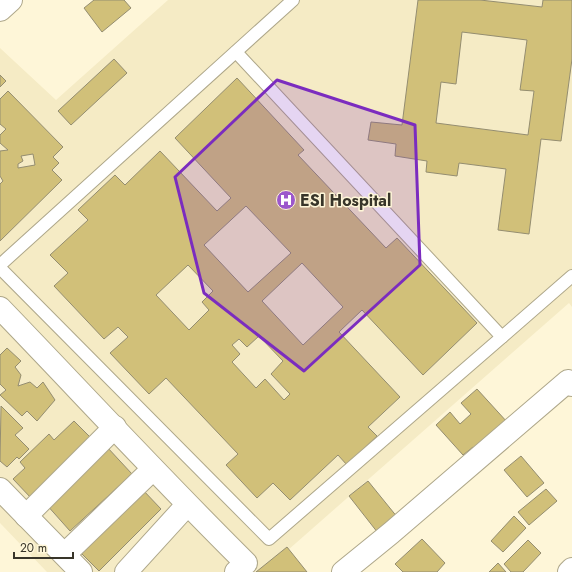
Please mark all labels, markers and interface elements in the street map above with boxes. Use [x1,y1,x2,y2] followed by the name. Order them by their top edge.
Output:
[275,189,297,211] hospital icon: ESI Hospital
[300,189,391,212] place label: ESI Hospital
[14,534,73,560] scale bar
[20,539,47,557] text: 20 m

